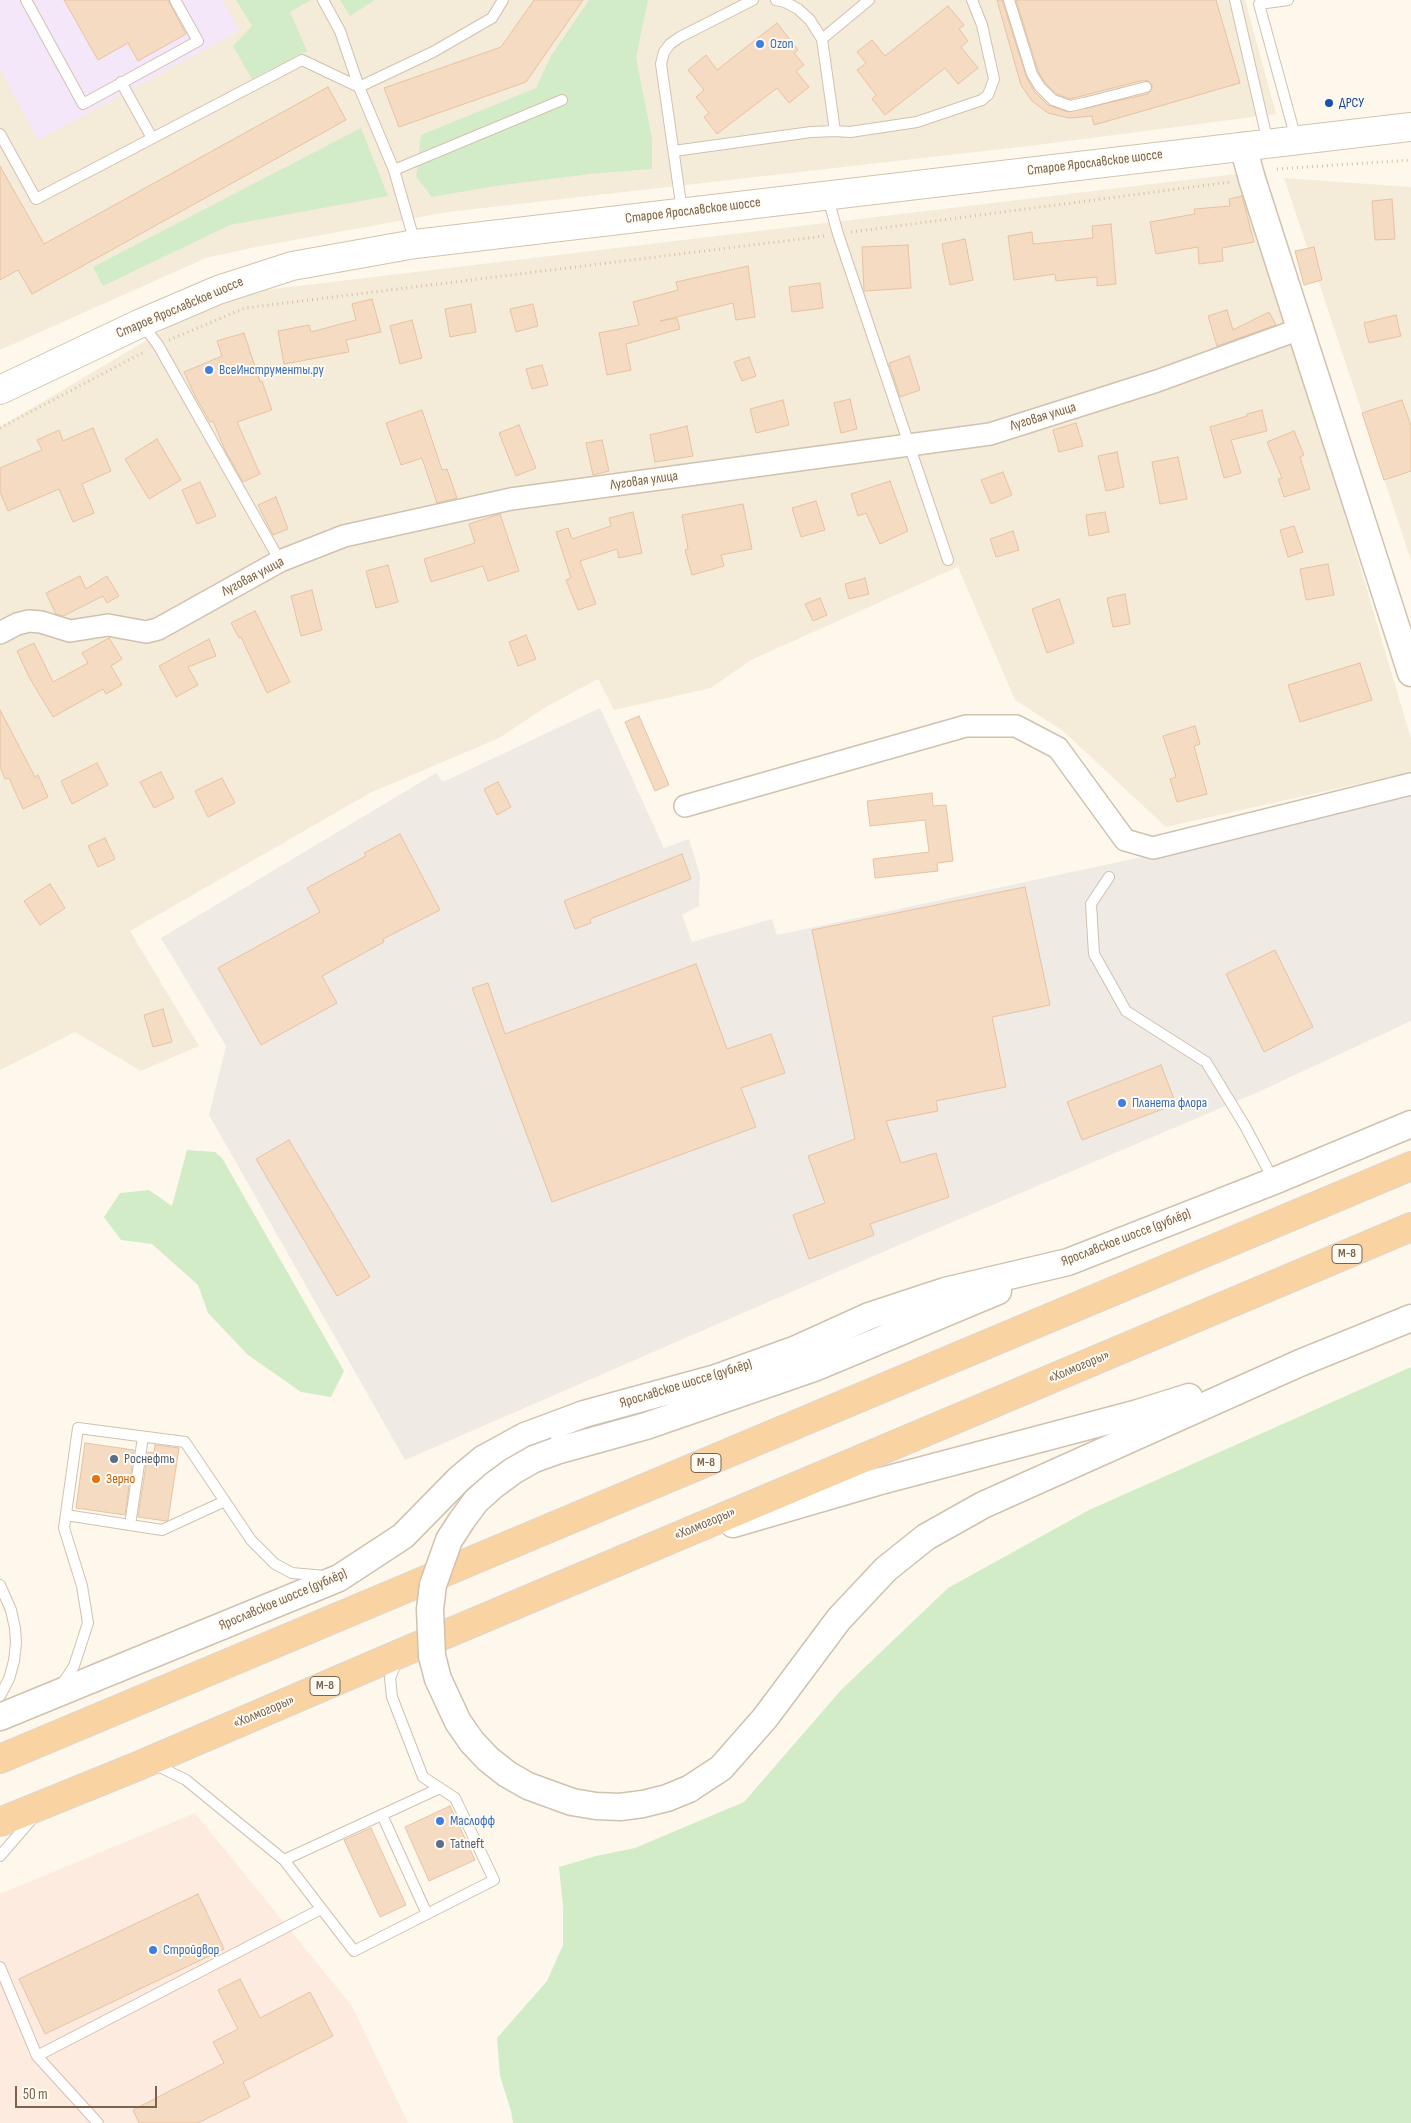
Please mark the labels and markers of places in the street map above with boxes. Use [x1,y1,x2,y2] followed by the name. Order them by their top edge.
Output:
[770,36,794,52] place label: Ozon
[754,38,766,50] marker: Ozon
[1339,95,1364,111] place label: ДРСУ
[1323,97,1335,109] marker: ДРСУ
[219,362,324,378] place label: ВсеИнструменты.ру
[203,364,215,376] marker: ВсеИнструменты.ру
[1132,1095,1207,1111] place label: Планета флора
[1116,1097,1128,1109] marker: Планета флора
[124,1451,175,1467] place label: Роснефть
[108,1453,120,1465] marker: Роснефть
[106,1471,135,1487] place label: Зерно
[90,1473,102,1485] marker: Зерно
[450,1813,495,1829] place label: Маслофф
[434,1815,446,1827] marker: Маслофф
[450,1836,484,1852] place label: Tatneft
[434,1838,446,1850] marker: Tatneft
[163,1942,219,1958] place label: Стройдвор
[147,1944,159,1956] marker: Стройдвор

